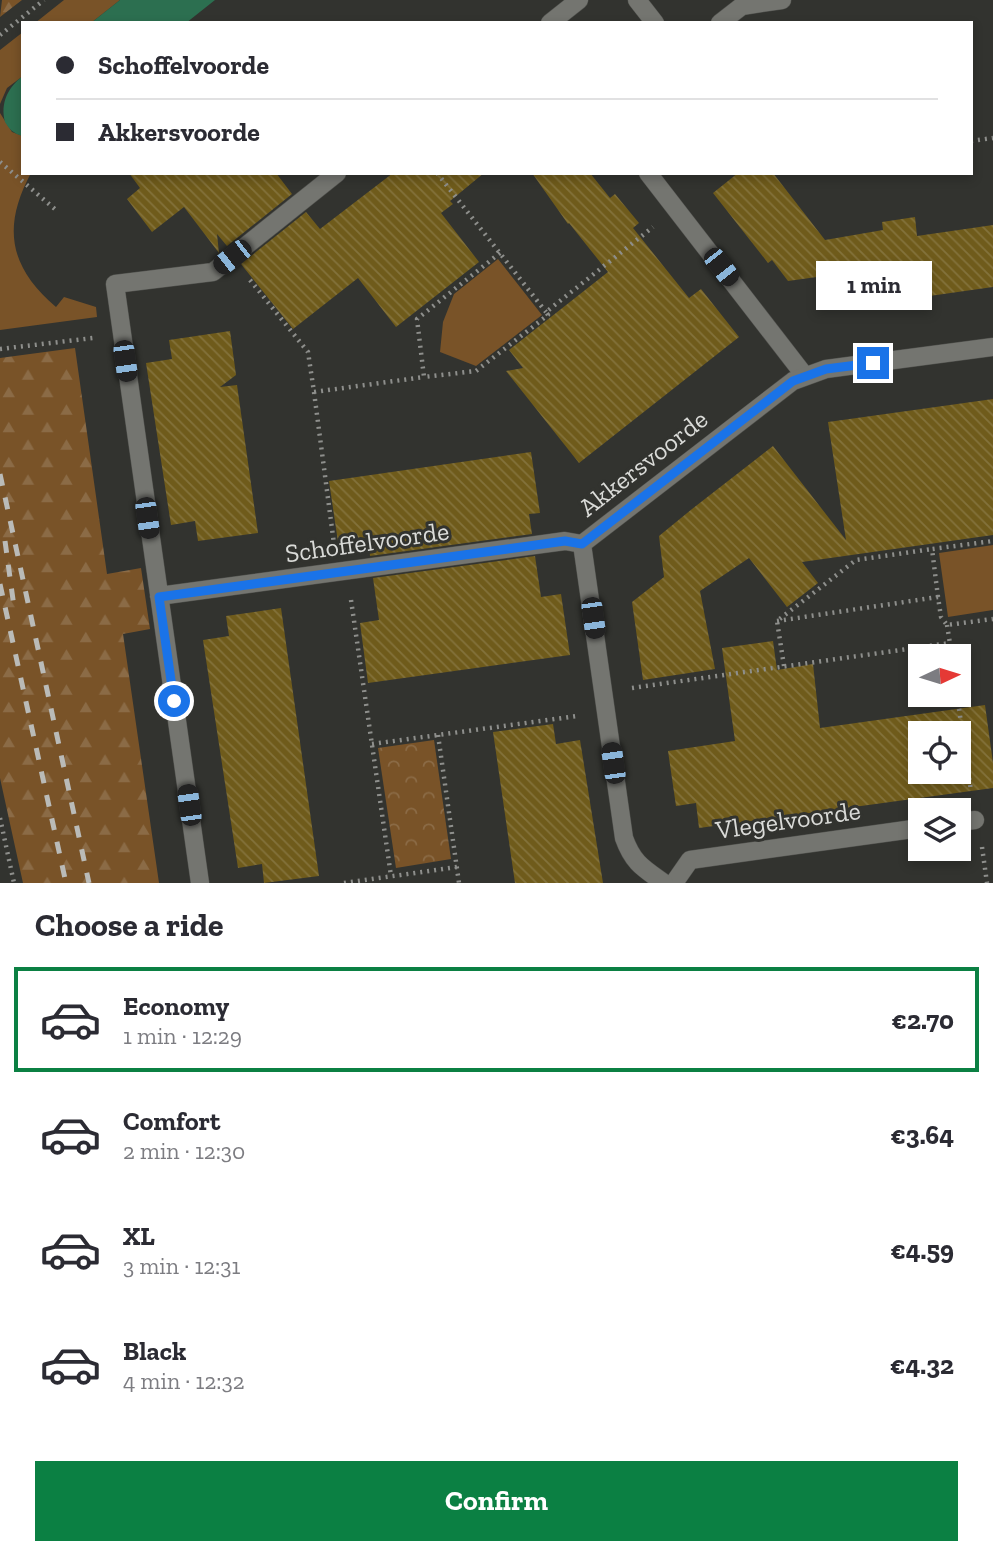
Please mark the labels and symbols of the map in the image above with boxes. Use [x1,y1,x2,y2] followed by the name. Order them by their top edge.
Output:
[209,236,256,278] car
[700,244,743,290] car
[815,262,931,310] callout: 1 min
[112,339,139,383] car
[857,347,889,379] route end
[572,403,714,523] street label: Akkersvoorde
[134,496,161,540] car
[283,515,451,569] street label: Schoffelvoorde
[580,596,607,640] car
[908,644,971,707] north arrow
[158,685,190,717] route start
[600,741,627,785] car
[176,783,203,827] car
[713,794,862,846] street label: Vlegelvoorde

